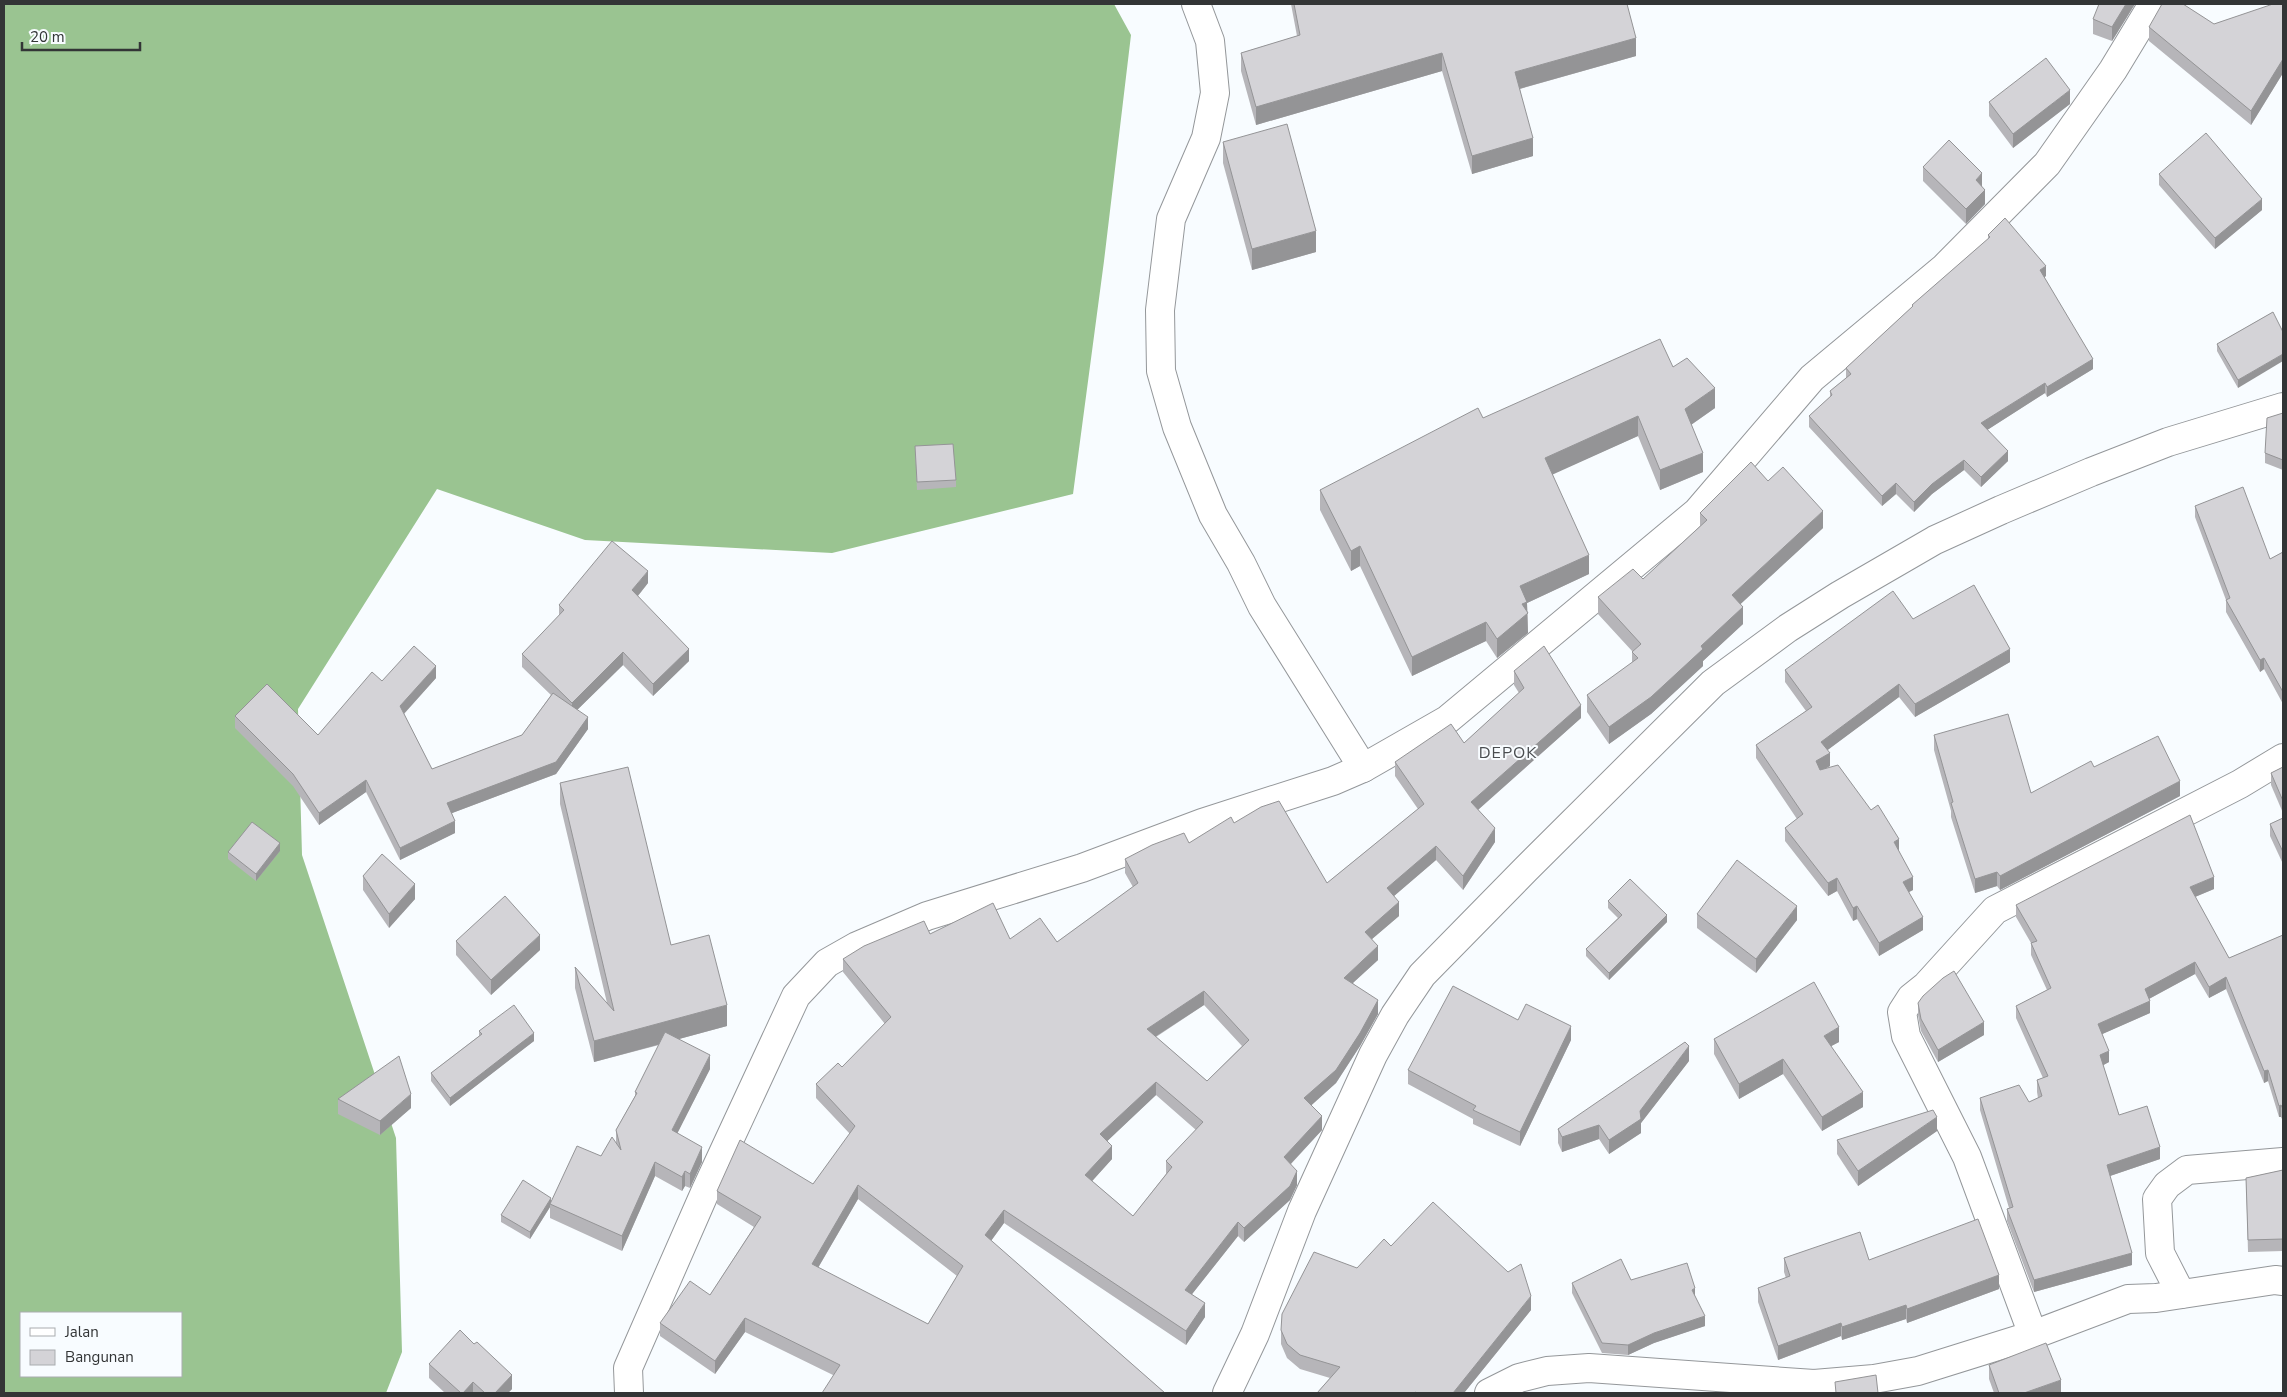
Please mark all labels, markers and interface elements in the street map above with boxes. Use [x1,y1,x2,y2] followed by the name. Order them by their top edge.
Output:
[22,20,140,52] scale bar
[30,27,65,47] text: 20 m
[1479,742,1537,764] district label: DEPOK
[20,1312,182,1377] legend
[64,1322,99,1342] text: Jalan
[65,1347,134,1367] text: Bangunan

